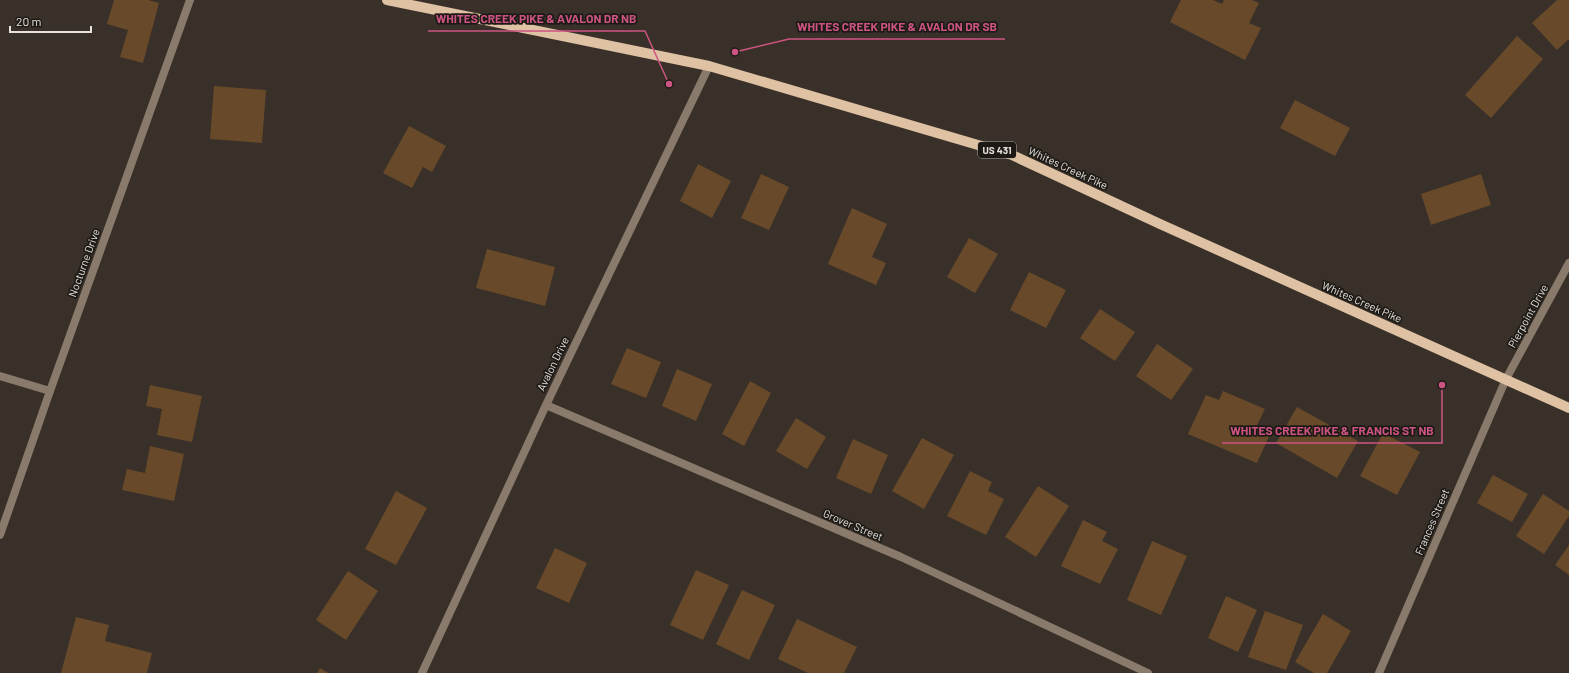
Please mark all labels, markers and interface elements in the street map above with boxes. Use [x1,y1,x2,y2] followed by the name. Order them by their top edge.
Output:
[428,7,645,31] callout: WHITES CREEK PIKE & AVALON DR NB
[10,8,91,34] scale bar
[436,11,636,25] text: WHITES CREEK PIKE & AVALON DR NB
[16,14,42,28] text: 20 m
[789,15,1005,39] callout: WHITES CREEK PIKE & AVALON DR SB
[797,19,997,33] text: WHITES CREEK PIKE & AVALON DR SB
[978,142,1016,158] road number: US 431
[1026,143,1110,192] street label: Whites Creek Pike
[65,227,102,299] street label: Nocturne Drive
[1320,278,1404,325] street label: Whites Creek Pike
[1505,282,1550,350] street label: Pierpoint Drive
[534,335,571,393] street label: Avalon Drive
[1222,419,1442,443] callout: WHITES CREEK PIKE & FRANCIS ST NB
[1230,423,1434,437] text: WHITES CREEK PIKE & FRANCIS ST NB
[1412,487,1451,557] street label: Frances Street
[821,506,885,543] street label: Grover Street

